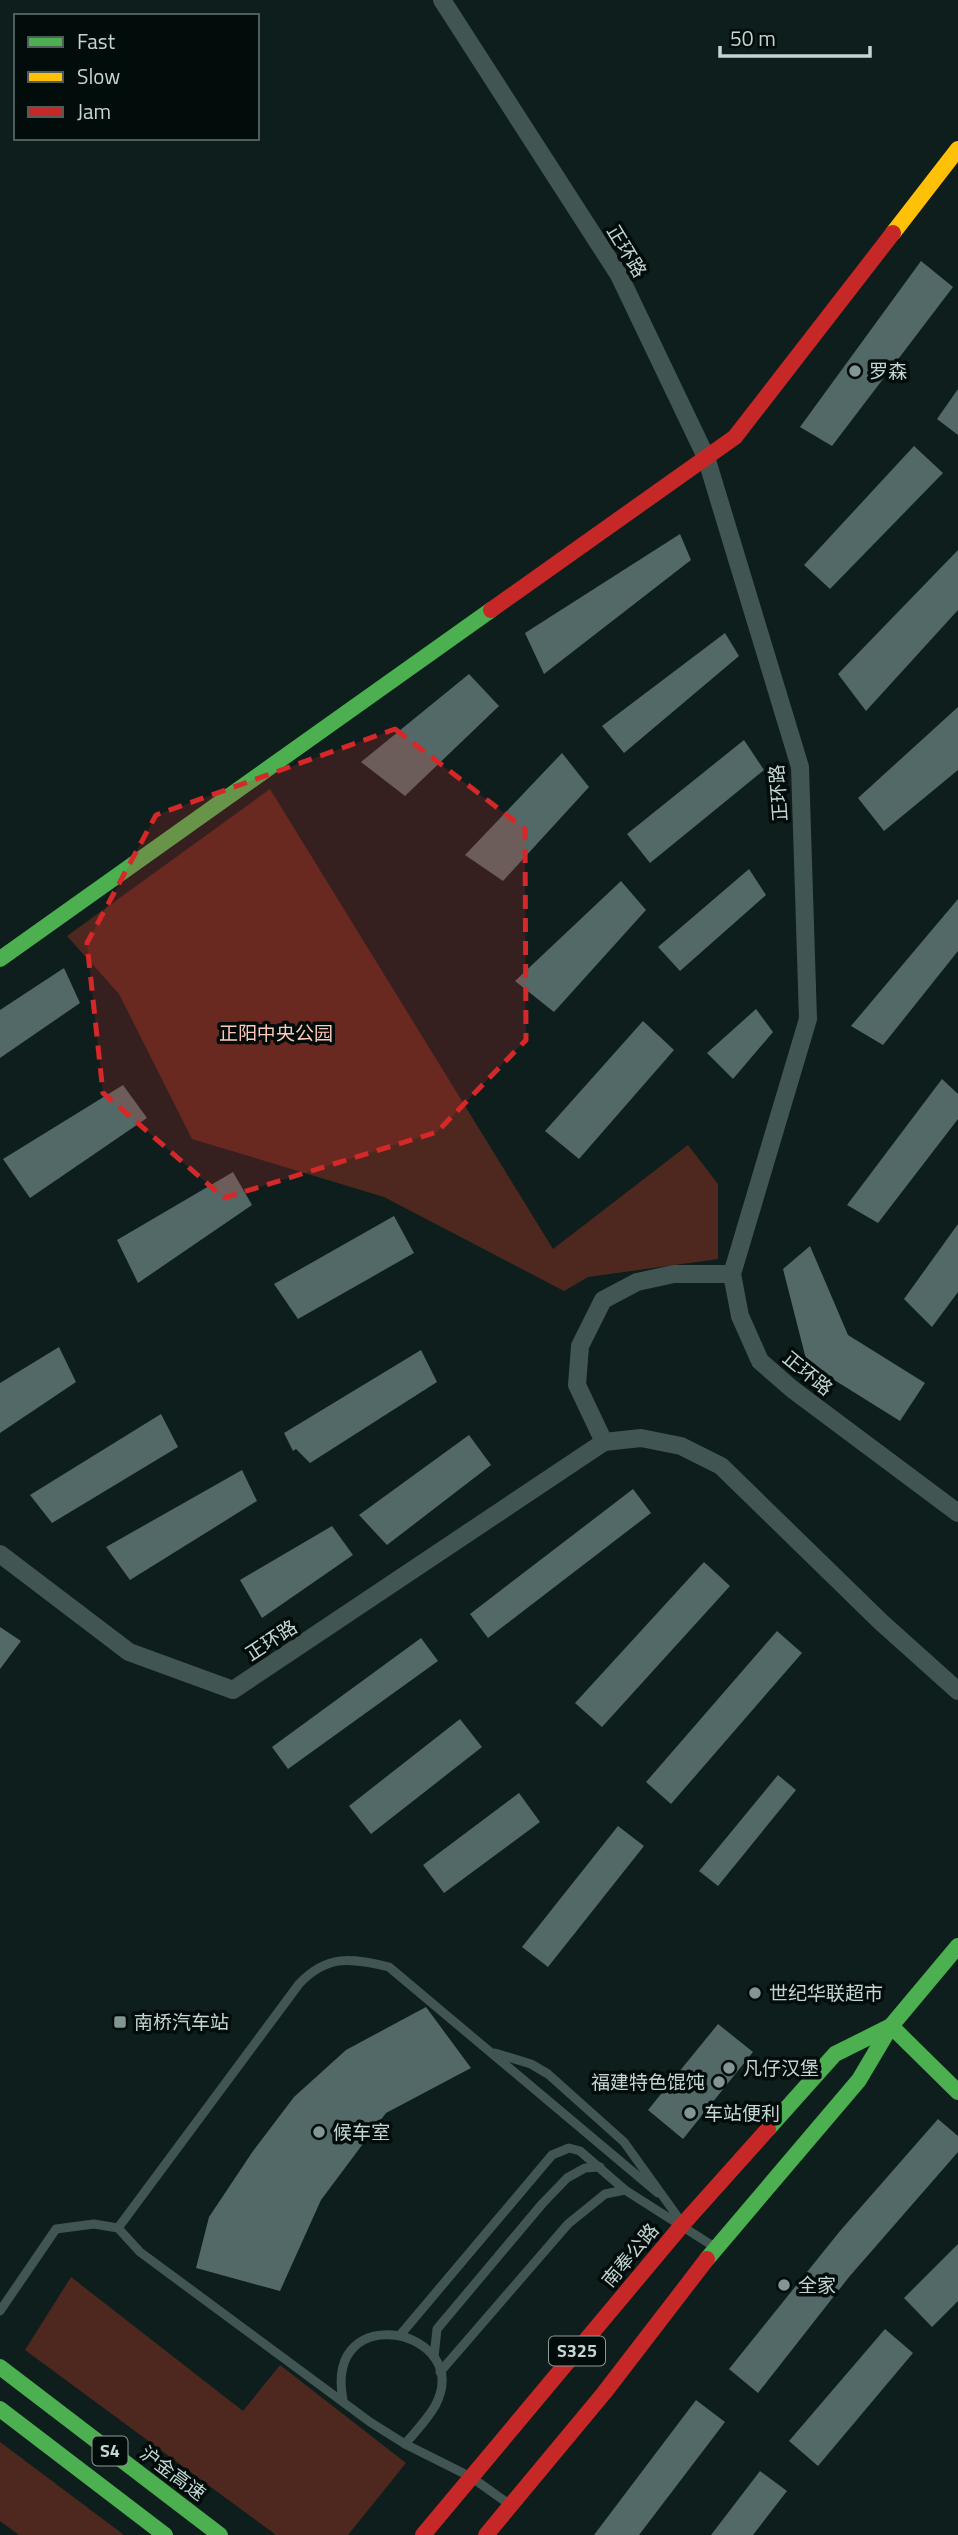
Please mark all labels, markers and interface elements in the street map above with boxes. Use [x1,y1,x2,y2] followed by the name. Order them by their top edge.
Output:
[14,14,259,140] legend
[720,14,870,58] scale bar
[730,22,776,54] text: 50 m
[77,25,116,57] text: Fast
[77,60,120,92] text: Slow
[77,95,111,127] text: Jam
[600,219,655,283] street label: 正环路
[869,356,907,385] place label: 罗森
[847,363,863,379] marker: 罗森
[761,764,794,822] street label: 正环路
[219,1018,333,1047] park label: 正阳中央公园
[777,1343,840,1402] street label: 正环路
[239,1612,303,1667] street label: 正环路
[769,1978,883,2007] place label: 世纪华联超市
[747,1985,763,2001] marker: 世纪华联超市
[134,2007,229,2036] place label: 南桥汽车站
[112,2014,128,2030] marker: 南桥汽车站
[743,2053,819,2082] place label: 凡仔汉堡
[721,2060,737,2076] marker: 凡仔汉堡
[591,2067,705,2096] place label: 福建特色馄饨
[711,2074,727,2090] marker: 福建特色馄饨
[704,2098,780,2127] place label: 车站便利
[682,2105,698,2121] marker: 车站便利
[333,2117,390,2146] place label: 候车室
[311,2124,327,2140] marker: 候车室
[594,2216,665,2293] street label: 南奉公路
[798,2270,836,2299] place label: 全家
[776,2277,792,2293] marker: 全家
[549,2336,605,2365] road number: S325
[92,2437,128,2466] road number: S4
[134,2438,212,2507] street label: 沪金高速

